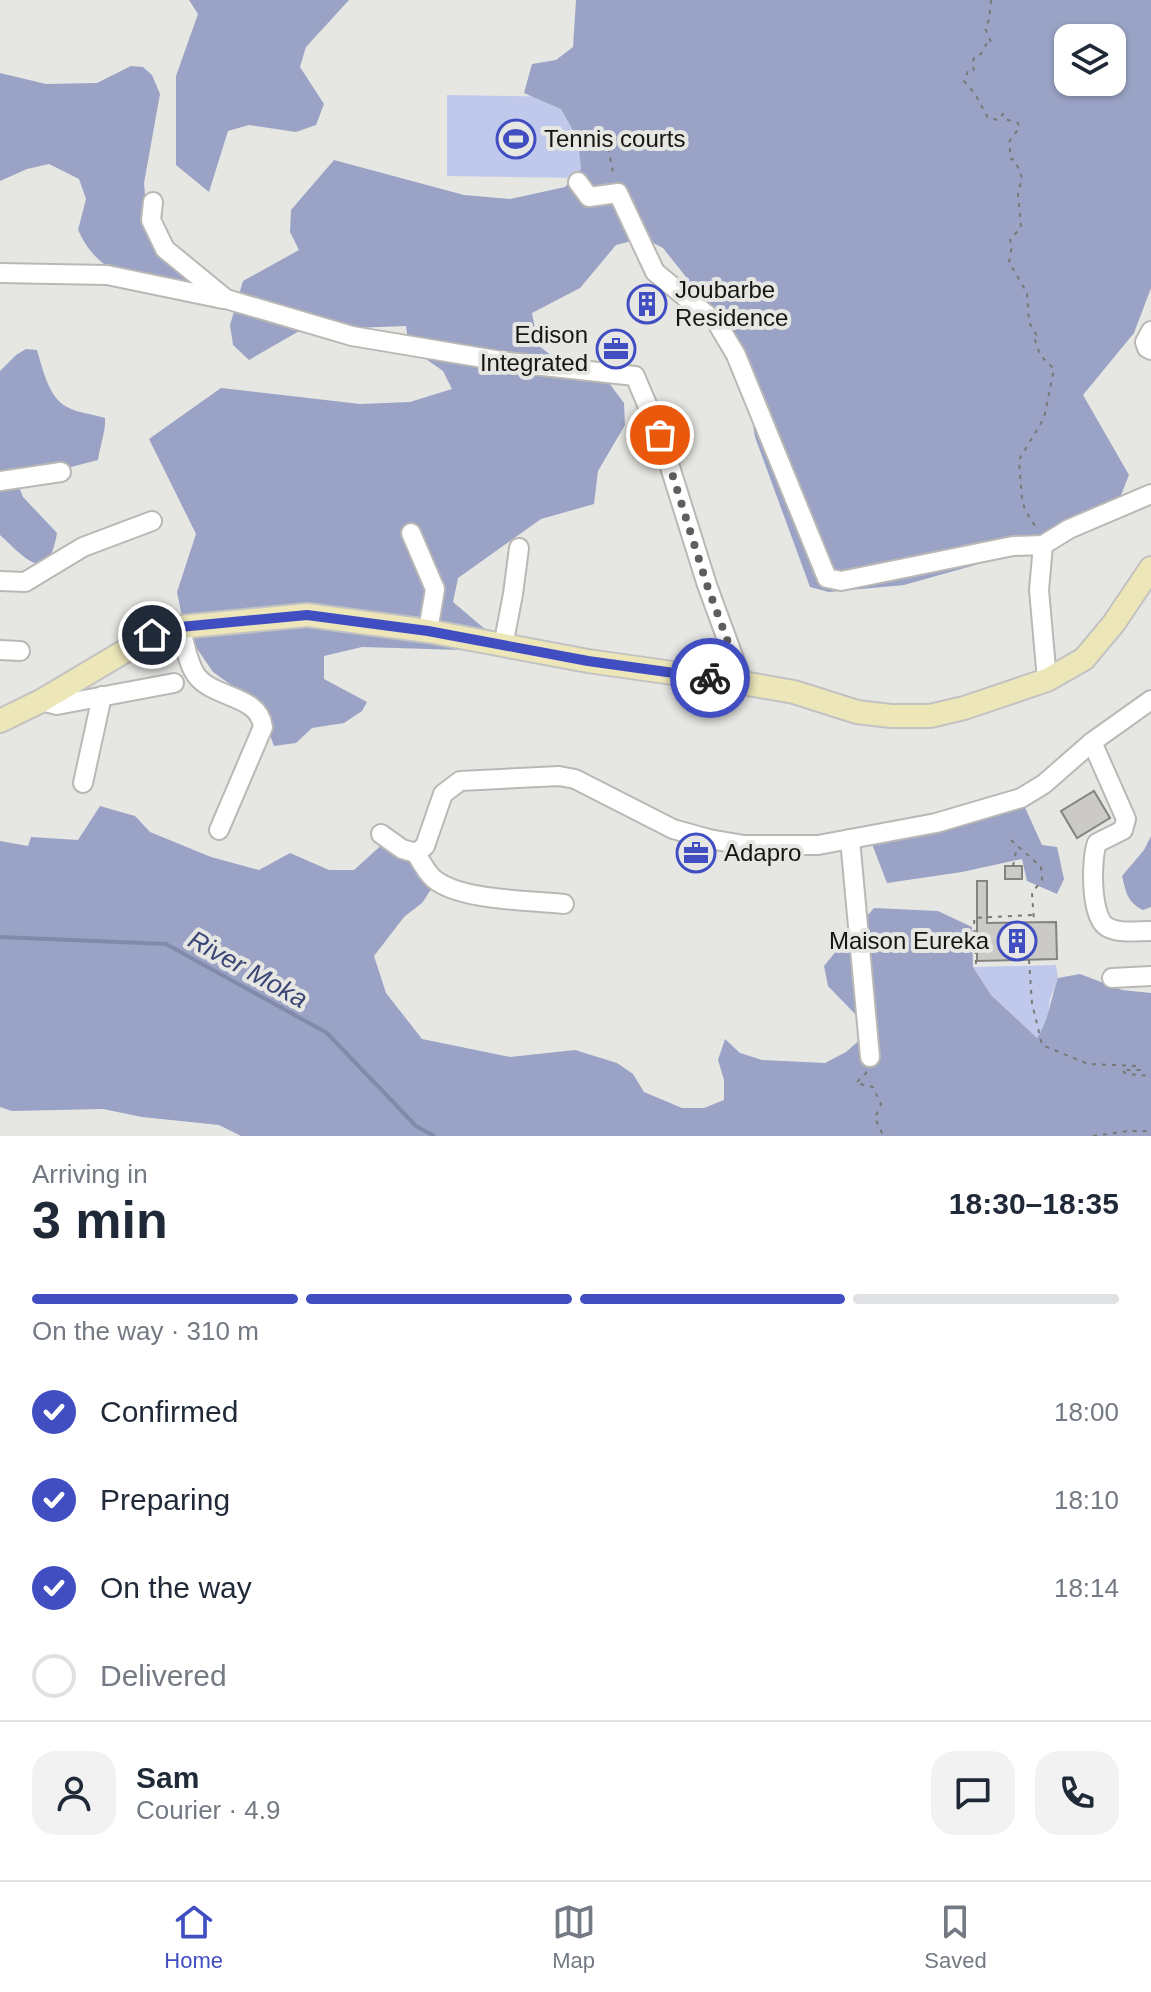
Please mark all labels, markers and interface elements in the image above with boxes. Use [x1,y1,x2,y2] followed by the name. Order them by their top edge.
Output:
[1054,24,1126,96] map controls
[1054,24,1126,96] button: layers
[495,118,537,160] sports icon: Tennis courts
[544,125,685,152] place label: Tennis courts
[675,276,788,331] place label: Joubarbe Residence
[626,283,668,325] building icon: Joubarbe Residence
[480,321,588,376] place label: Edison Integrated
[595,328,637,370] office icon: Edison Integrated
[626,401,694,469] pin
[638,413,682,457] icon: bag
[118,601,186,669] pin
[130,613,174,657] icon: home
[670,638,750,718] courier
[688,656,732,700] icon: bike
[675,832,717,874] office icon: Adapro
[724,839,801,866] place label: Adapro
[996,920,1038,962] building icon: Maison Eureka
[183,924,313,1014] water label: River Moka
[829,927,990,954] place label: Maison Eureka
[32,1159,148,1189] text: Arriving in
[949,1187,1119,1220] text: 18:30–18:35
[32,1191,168,1249] text: 3 min
[32,1316,259,1346] text: On the way · 310 m
[32,1390,76,1434] icon: check
[100,1395,238,1428] text: Confirmed
[1054,1397,1119,1427] text: 18:00
[32,1478,76,1522] icon: check
[100,1483,230,1516] text: Preparing
[1054,1485,1119,1515] text: 18:10
[32,1566,76,1610] icon: check
[100,1571,252,1604] text: On the way
[1054,1573,1119,1603] text: 18:14
[100,1659,227,1692] text: Delivered
[32,1751,116,1835] button: person
[931,1751,1015,1835] button: chat
[1035,1751,1119,1835] button: phone
[136,1761,199,1794] text: Sam
[136,1795,281,1825] text: Courier · 4.9
[164,1900,223,1974] tab: Home
[552,1900,596,1974] tab: Map
[924,1900,987,1974] tab: Saved

